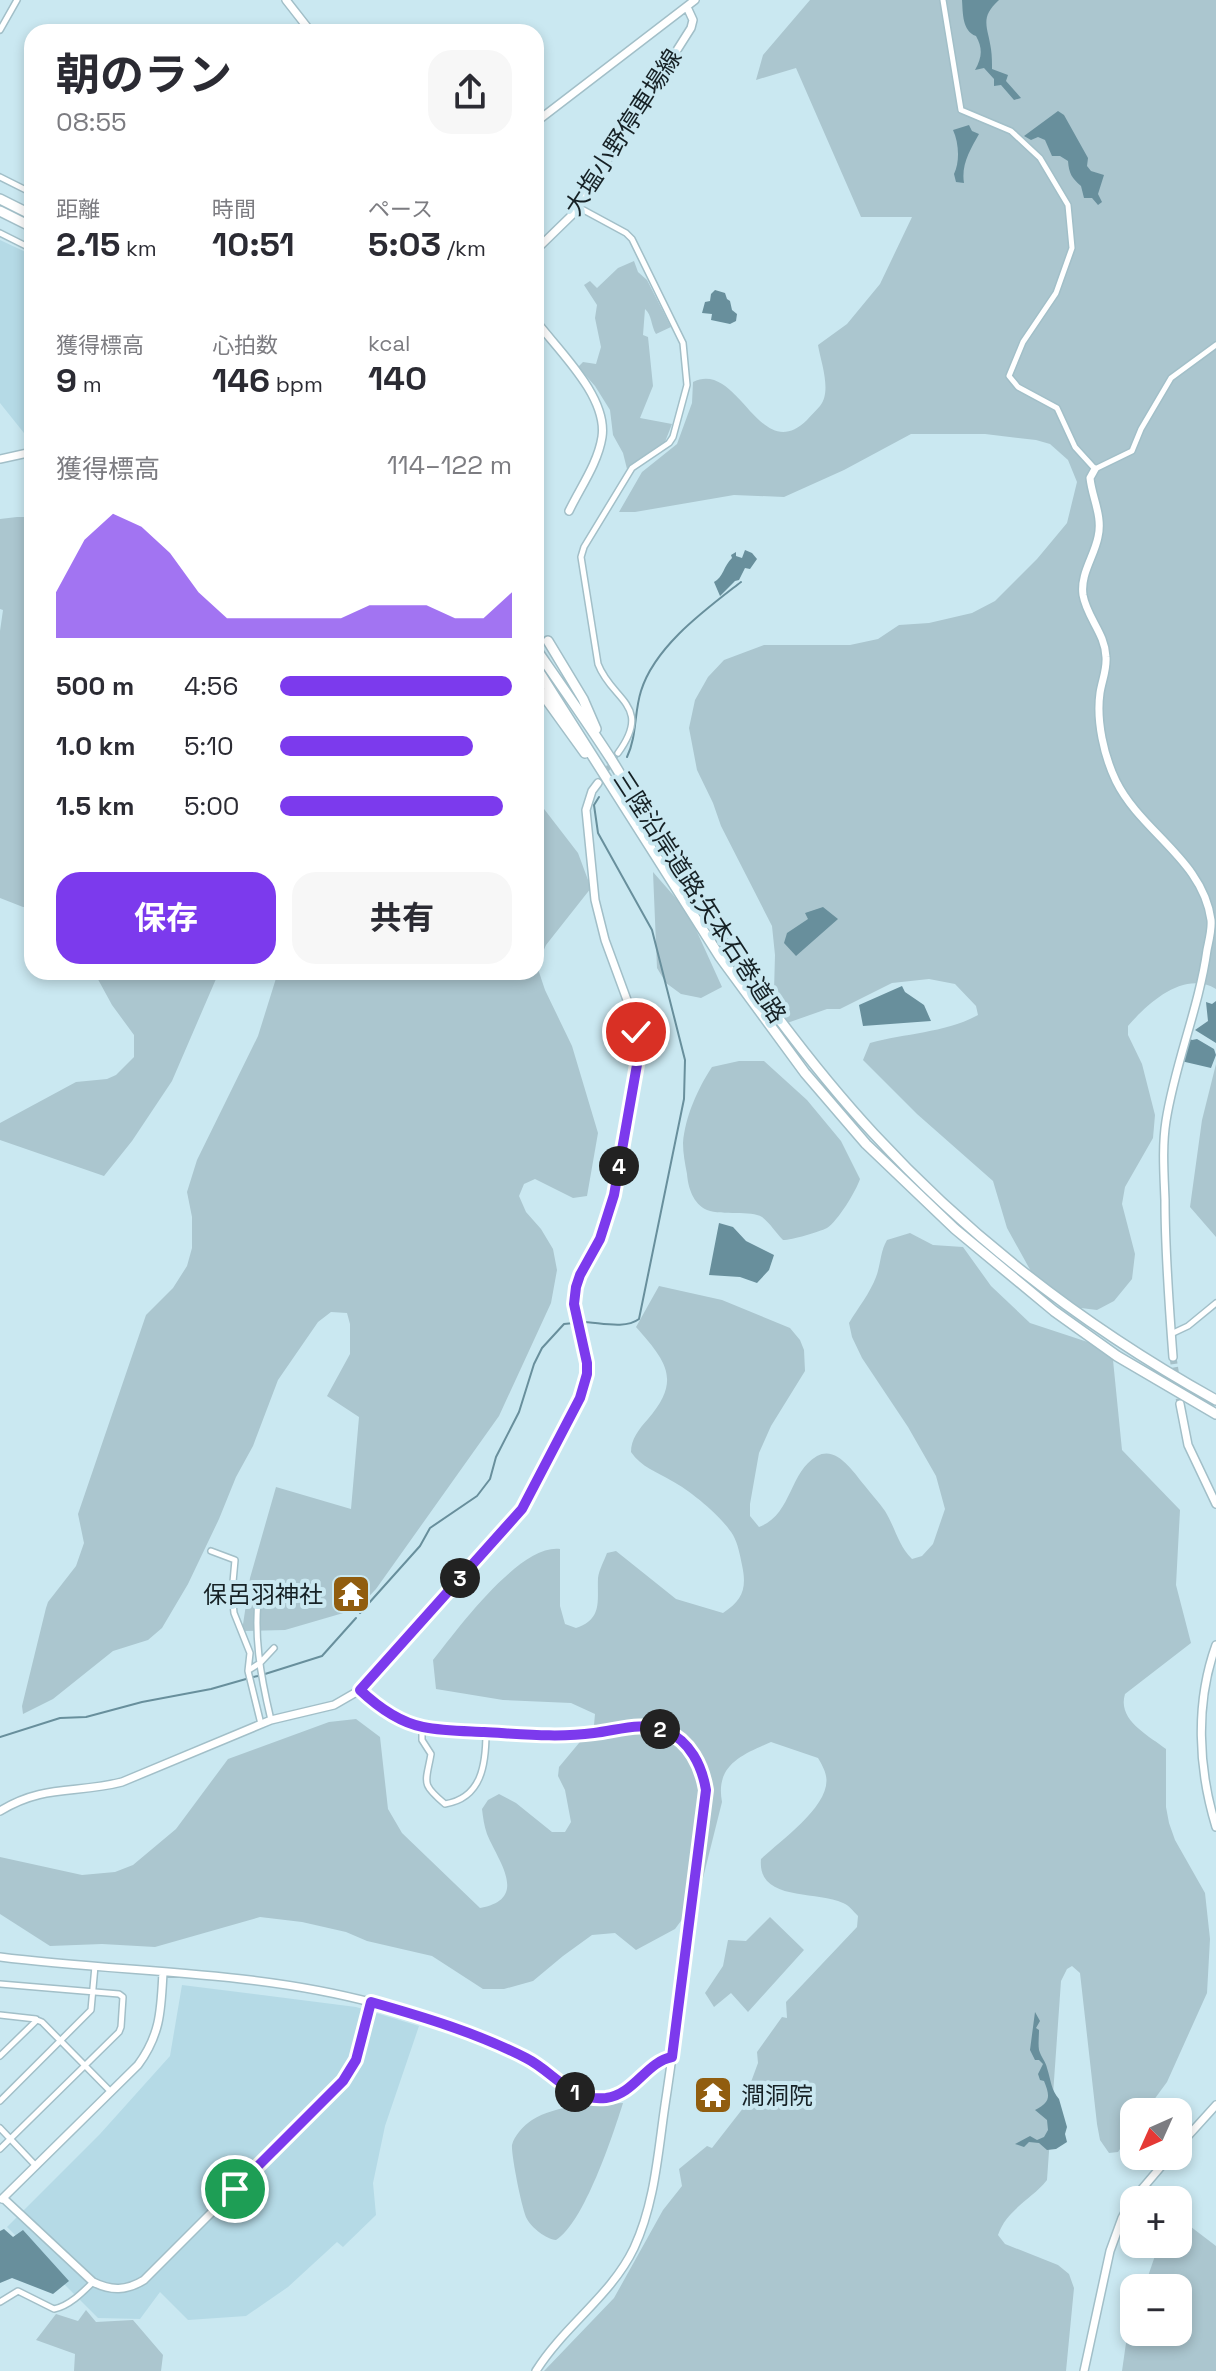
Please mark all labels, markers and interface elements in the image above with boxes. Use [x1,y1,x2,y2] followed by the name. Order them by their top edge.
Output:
[558,43,688,221] street label: 大塩小野停車場線
[56,47,232,103] text: 朝のラン
[428,50,512,134] button: share
[56,105,127,139] text: 08:55
[56,195,100,223] text: 距離
[212,195,256,223] text: 時間
[368,195,433,223] text: ペース
[56,223,120,266] text: 2.15
[212,223,295,266] text: 10:51
[368,223,441,266] text: 5:03
[120,234,157,262] text: km
[441,234,486,262] text: /km
[368,329,410,357] text: kcal
[56,331,144,359] text: 獲得標高
[212,331,278,359] text: 心拍数
[368,357,427,400] text: 140
[56,359,77,402] text: 9
[212,359,270,402] text: 146
[77,370,102,398] text: m
[270,370,323,398] text: bpm
[387,448,512,482] text: 114–122 m
[56,452,160,486] text: 獲得標高
[56,669,134,703] text: 500 m
[184,669,238,703] text: 4:56
[56,729,136,763] text: 1.0 km
[184,729,234,763] text: 5:10
[607,765,793,1029] street label: 三陸沿岸道路;矢本石巻道路
[56,789,135,823] text: 1.5 km
[184,789,239,823] text: 5:00
[56,872,276,964] button: 保存
[292,872,512,964] button: 共有
[602,998,670,1066] pin
[614,1010,658,1054] icon: check
[599,1146,639,1186] pin: 4
[612,1152,626,1180] text: 4
[440,1558,480,1598] pin: 3
[453,1564,467,1592] text: 3
[330,1573,372,1615] temple icon: 保呂羽神社
[203,1579,323,1610] place label: 保呂羽神社
[640,1709,680,1749] pin: 2
[653,1715,667,1743] text: 2
[555,2072,595,2112] pin: 1
[692,2074,734,2116] temple icon: 澗洞院
[570,2078,580,2106] text: 1
[741,2080,813,2111] place label: 澗洞院
[1120,2098,1192,2170] north arrow
[1120,2098,1192,2346] map controls
[201,2155,269,2223] pin
[213,2167,257,2211] icon: arrive
[1120,2186,1192,2258] button: +
[1120,2274,1192,2346] button: −

